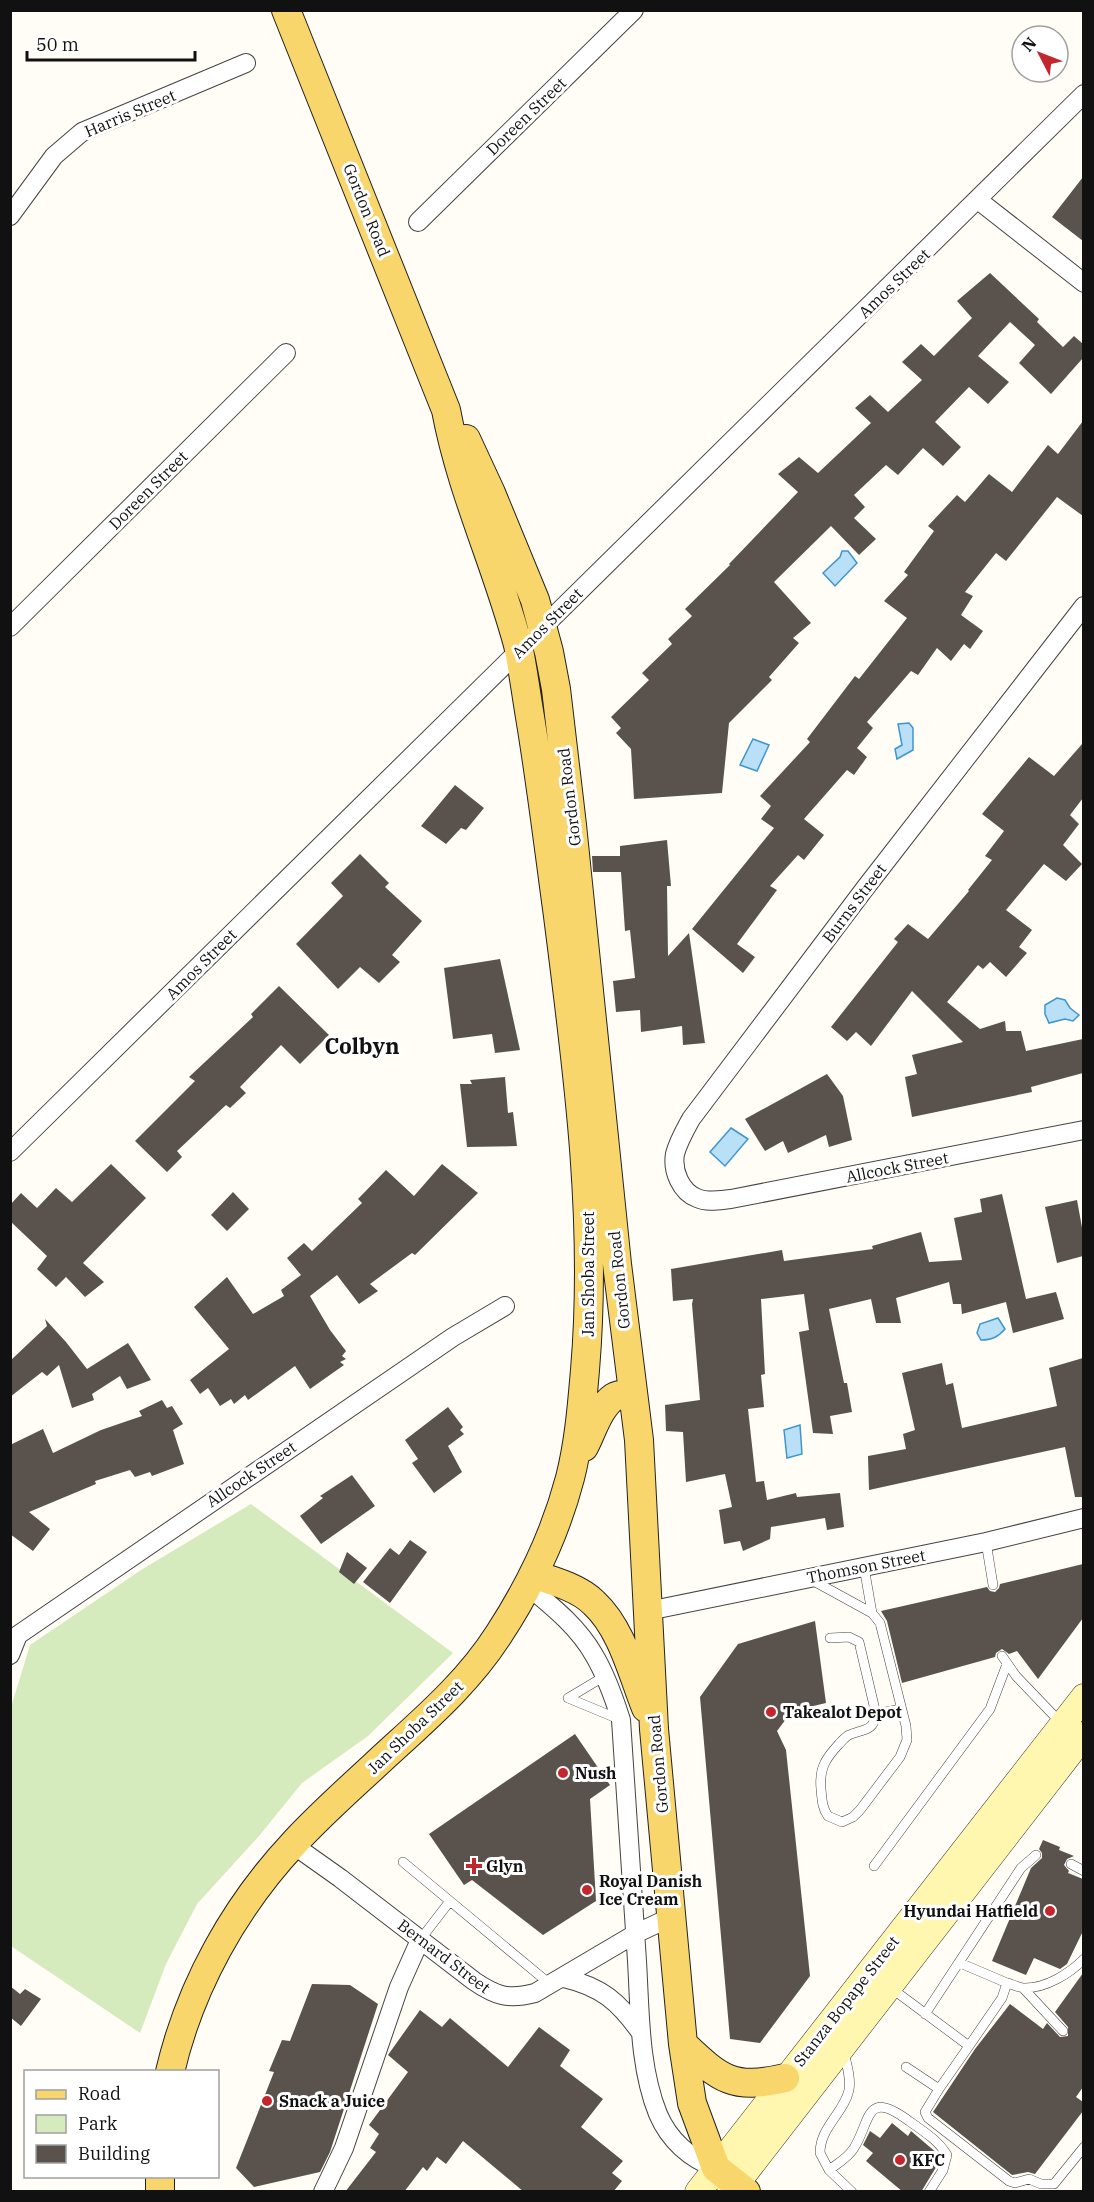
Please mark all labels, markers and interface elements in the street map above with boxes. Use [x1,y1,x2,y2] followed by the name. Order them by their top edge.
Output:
[27,24,195,62] scale bar
[1010,24,1070,84] north arrow
[36,33,79,56] text: 50 m
[1017,33,1041,55] text: N
[482,73,570,159] street label: Doreen Street
[81,85,179,141] street label: Harris Street
[339,161,395,260] street label: Gordon Road
[854,244,934,322] street label: Amos Street
[104,446,192,534] street label: Doreen Street
[508,583,587,662] street label: Amos Street
[553,747,585,847] street label: Gordon Road
[818,859,891,947] street label: Burns Street
[162,924,241,1003] street label: Amos Street
[324,1031,400,1060] district label: Colbyn
[844,1147,950,1187] street label: Allcock Street
[578,1211,598,1337] street label: Jan Shoba Street
[604,1230,634,1330] street label: Gordon Road
[202,1436,300,1511] street label: Allcock Street
[805,1545,927,1587] street label: Thomson Street
[363,1676,467,1778] street label: Jan Shoba Street
[783,1702,902,1722] place label: Takealot Depot
[764,1705,778,1719] marker: Takealot Depot
[644,1714,672,1814] street label: Gordon Road
[575,1763,616,1783] place label: Nush
[556,1766,570,1780] marker: Nush
[486,1856,524,1876] place label: Glyn
[467,1859,481,1873] marker: Glyn
[599,1871,702,1909] place label: Royal Danish Ice Cream
[580,1883,594,1897] marker: Royal Danish Ice Cream
[904,1901,1038,1921] place label: Hyundai Hatfield
[1043,1904,1057,1918] marker: Hyundai Hatfield
[394,1915,495,1998] street label: Bernard Street
[789,1931,903,2070] street label: Stanza Bopape Street
[24,2070,219,2178] legend
[78,2082,121,2105] text: Road
[279,2091,385,2111] place label: Snack a Juice
[260,2094,274,2108] marker: Snack a Juice
[78,2112,118,2135] text: Park
[78,2142,150,2165] text: Building
[912,2150,945,2170] place label: KFC
[893,2153,907,2167] marker: KFC

